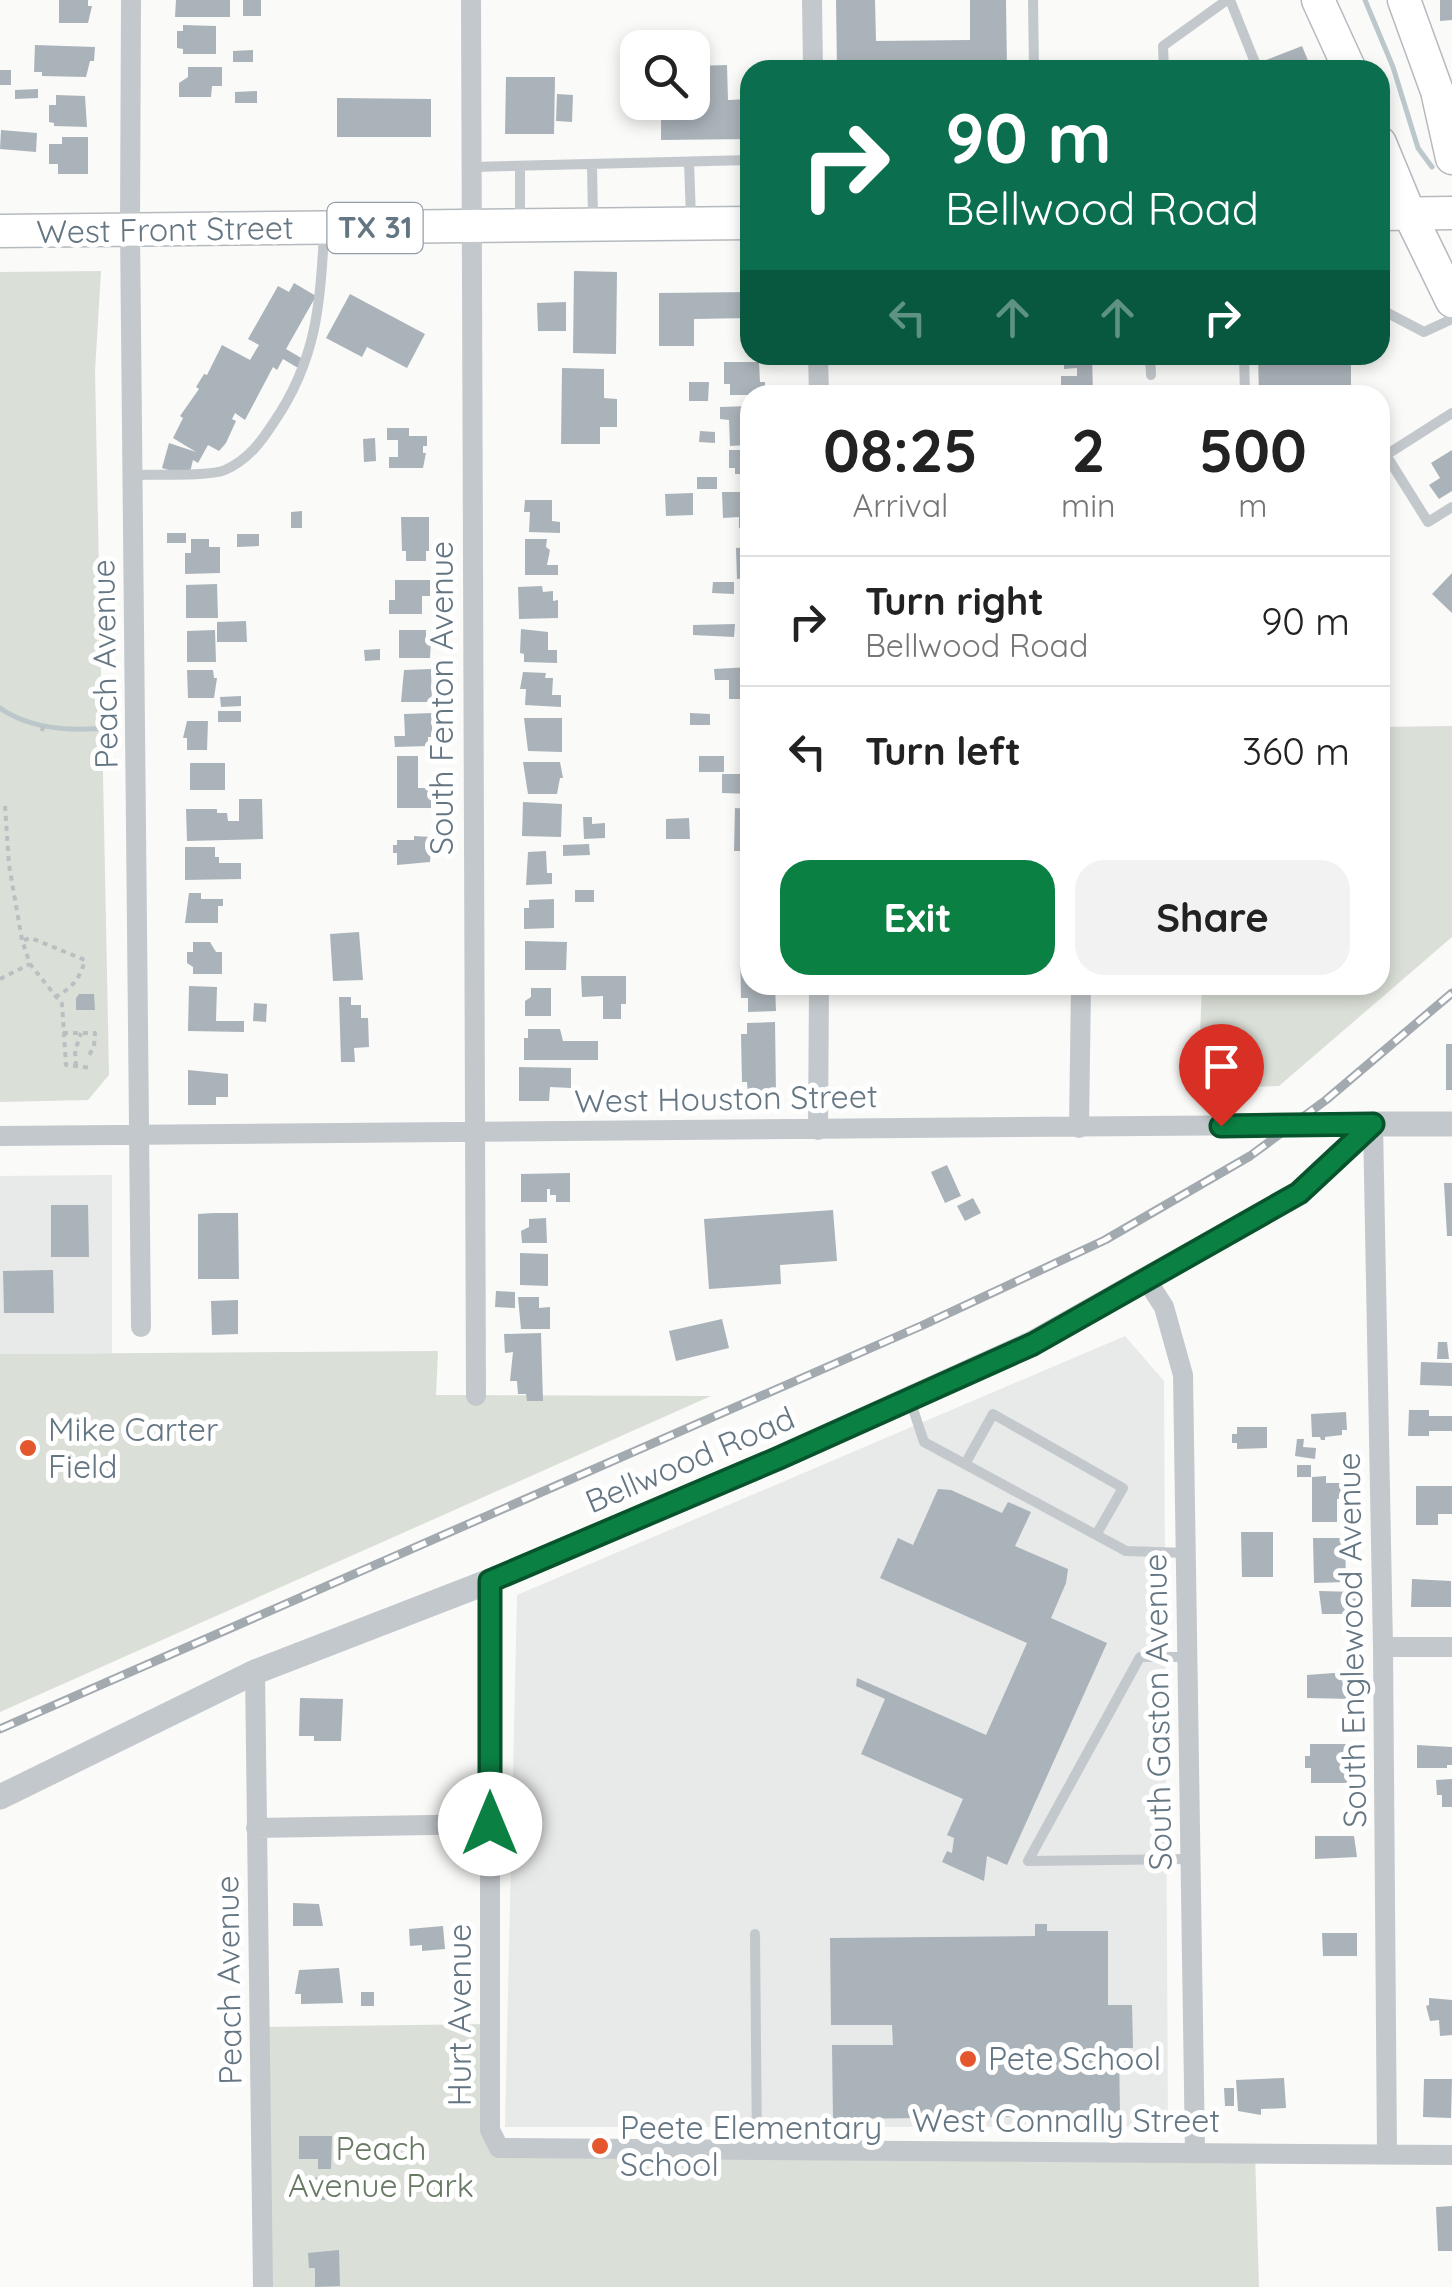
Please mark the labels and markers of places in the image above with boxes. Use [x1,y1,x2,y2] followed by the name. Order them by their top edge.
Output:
[1179,1024,1264,1127] pin
[48,1409,218,1486] place label: Mike Carter Field
[17,1437,39,1459] marker: Mike Carter Field
[988,2038,1161,2078] place label: Pete School
[957,2048,979,2070] marker: Pete School
[620,2107,882,2184] place label: Peete Elementary School
[589,2135,611,2157] marker: Peete Elementary School

